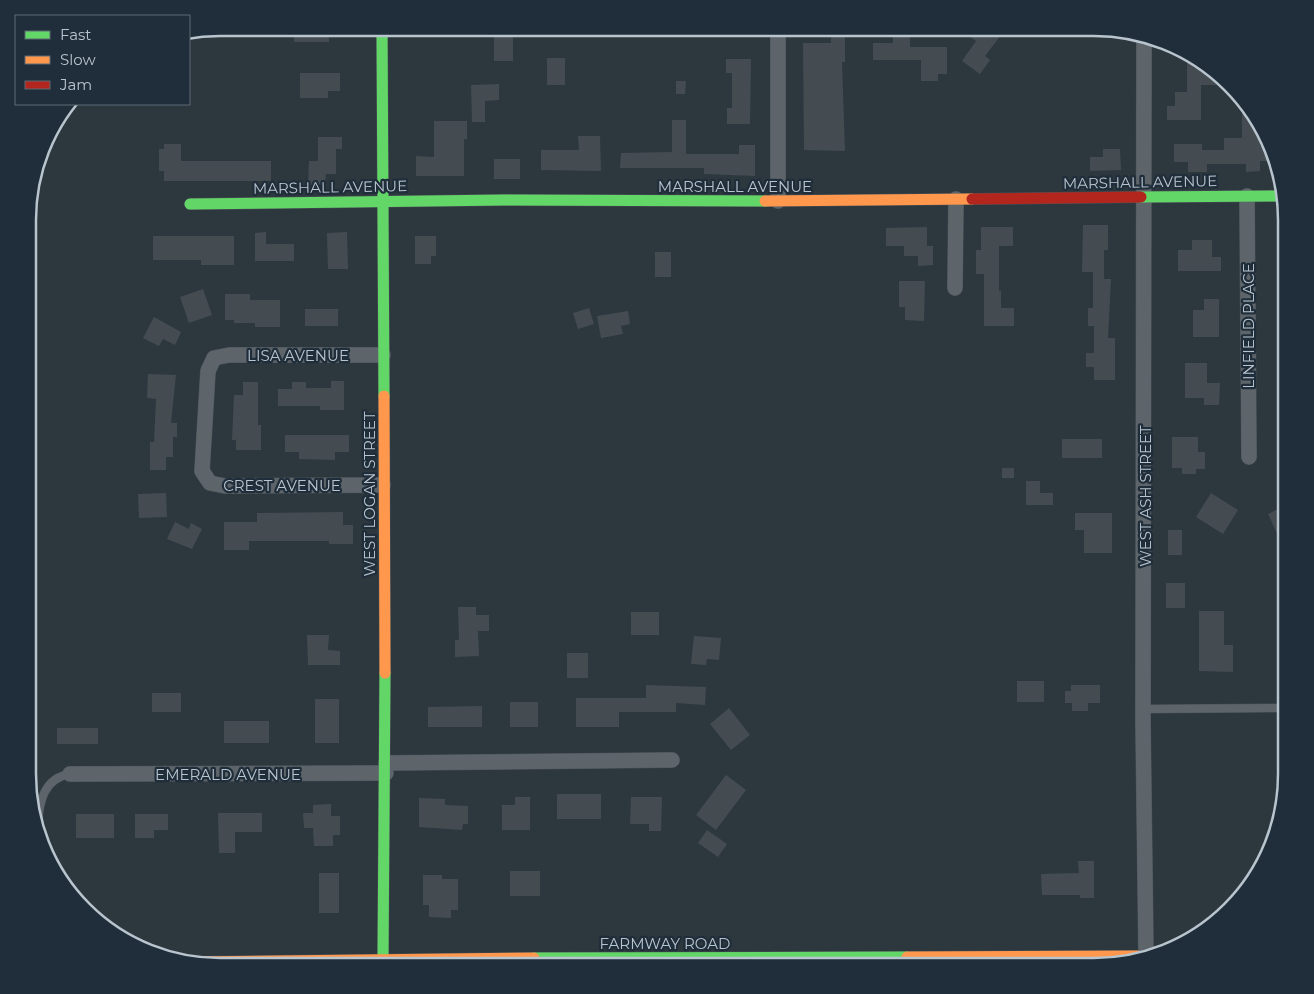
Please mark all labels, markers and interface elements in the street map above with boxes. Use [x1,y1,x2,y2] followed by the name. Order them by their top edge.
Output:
[15,15,190,105] legend
[60,25,91,44] text: Fast
[60,50,96,69] text: Slow
[59,75,92,94] text: Jam
[1063,171,1217,193] street label: MARSHALL AVENUE
[253,176,407,198] street label: MARSHALL AVENUE
[658,177,812,196] street label: MARSHALL AVENUE
[1239,263,1258,389] street label: LINFIELD PLACE
[247,346,349,365] street label: LISA AVENUE
[360,411,379,577] street label: WEST LOGAN STREET
[1136,425,1155,567] street label: WEST ASH STREET
[223,476,341,495] street label: CREST AVENUE
[155,765,301,784] street label: EMERALD AVENUE
[600,934,730,953] street label: FARMWAY ROAD

